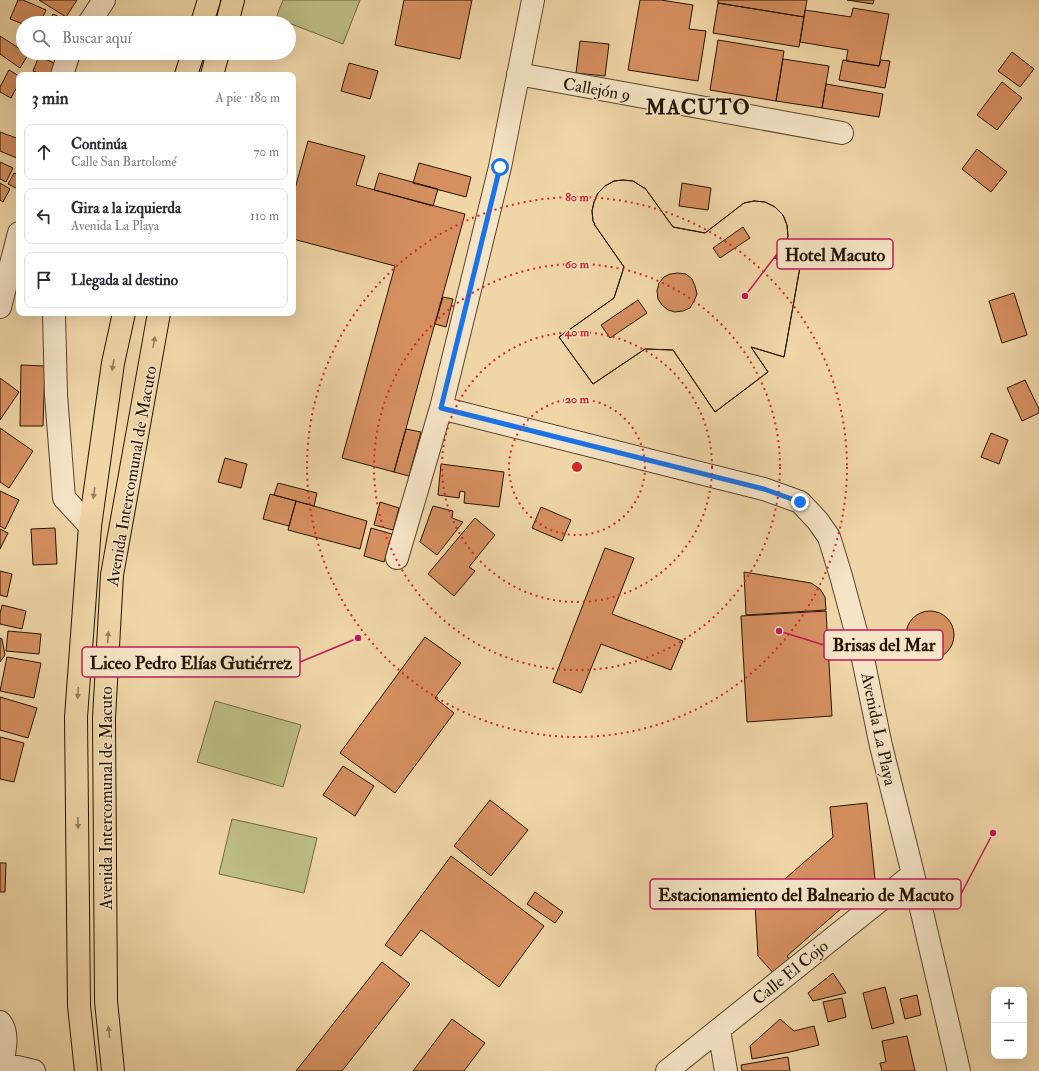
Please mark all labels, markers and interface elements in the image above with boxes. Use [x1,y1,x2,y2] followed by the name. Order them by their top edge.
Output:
[16,16,296,60] search box
[30,27,52,49] icon: search
[62,29,131,48] text: Buscar aquí
[561,73,632,106] street label: Callejón 9
[32,88,69,109] text: 3 min
[215,90,280,106] text: A pie · 180 m
[644,94,751,121] district label: MACUTO
[71,135,127,154] text: Continúa
[33,141,55,163] icon: ahead
[254,144,279,160] text: 70 m
[71,154,177,170] text: Calle San Bartolomé
[491,158,509,176] route start
[565,190,589,205] text: 80 m
[71,199,181,218] text: Gira a la izquierda
[33,205,55,227] icon: left
[250,208,279,224] text: 110 m
[71,218,159,234] text: Avenida La Playa
[777,239,893,269] callout: Hotel Macuto
[785,244,886,267] text: Hotel Macuto
[565,257,590,272] text: 60 m
[33,269,55,291] icon: arrive
[71,271,178,290] text: Llegada al destino
[564,325,590,340] text: 40 m
[151,336,157,349] one-way arrow
[110,359,116,371] one-way arrow
[102,364,161,589] street label: Avenida Intercomunal de Macuto
[565,392,590,407] text: 20 m
[570,460,584,474] centre of rings
[91,487,97,499] one-way arrow
[791,493,809,511] route end
[824,630,943,660] callout: Brisas del Mar
[105,631,112,643] one-way arrow
[833,634,936,657] text: Brisas del Mar
[82,647,300,677] callout: Liceo Pedro Elías Gutiérrez
[90,652,292,675] text: Liceo Pedro Elías Gutiérrez
[855,670,901,789] street label: Avenida La Playa
[96,686,117,911] street label: Avenida Intercomunal de Macuto
[75,687,82,699] one-way arrow
[74,817,81,829] one-way arrow
[650,879,961,909] callout: Estacionamiento del Balneario de Macuto
[658,884,954,907] text: Estacionamiento del Balneario de Macuto
[748,935,833,1009] street label: Calle El Cojo
[991,987,1027,1059] map controls
[991,987,1027,1023] button: +
[991,1023,1027,1059] button: −
[106,1026,113,1038] one-way arrow

